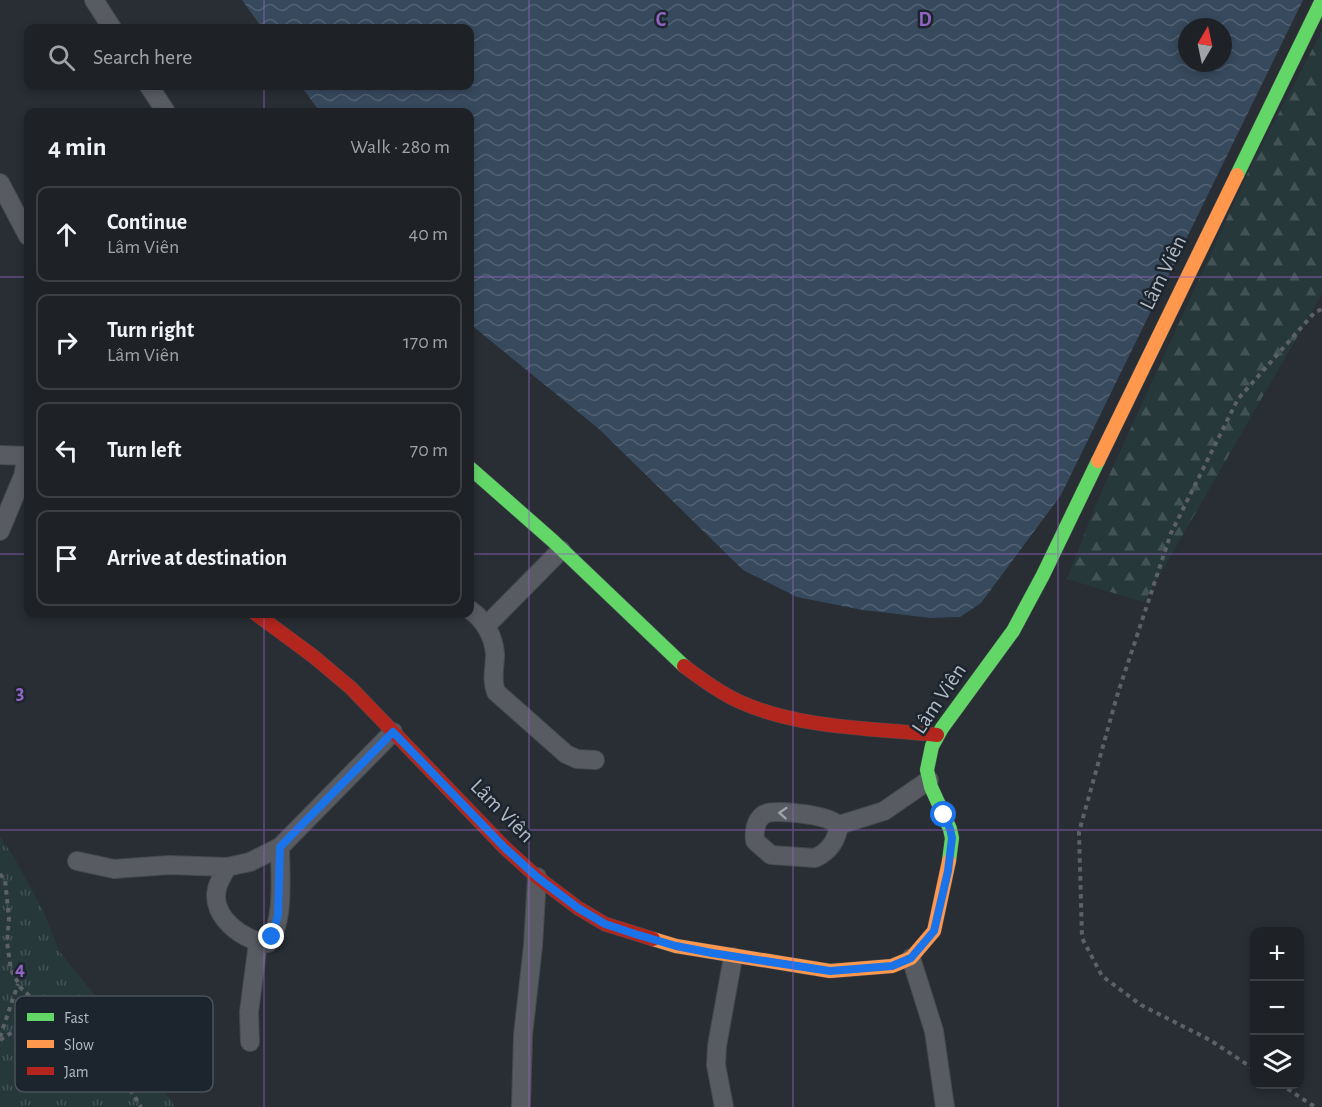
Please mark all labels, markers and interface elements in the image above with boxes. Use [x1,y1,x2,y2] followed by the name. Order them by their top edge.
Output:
[656,10,667,30] text: C
[918,10,932,30] text: D
[1178,18,1232,72] north arrow
[24,24,474,90] search box
[45,41,78,74] icon: search
[93,46,192,68] text: Search here
[48,134,107,160] text: 4 min
[350,137,450,157] text: Walk · 280 m
[107,211,187,233] text: Continue
[50,218,83,251] icon: ahead
[409,224,448,244] text: 40 m
[1136,232,1190,313] street label: Lâm Viên
[107,237,179,257] text: Lâm Viên
[107,319,194,341] text: Turn right
[50,326,83,359] icon: right
[403,332,448,352] text: 170 m
[107,345,179,365] text: Lâm Viên
[50,434,83,467] icon: left
[107,439,181,461] text: Turn left
[410,440,448,460] text: 70 m
[50,542,83,575] icon: arrive
[107,547,287,569] text: Arrive at destination
[907,659,970,738] street label: Lâm Viên
[16,683,24,703] text: 3
[466,775,538,847] street label: Lâm Viên
[930,801,956,827] route start
[779,806,788,819] one-way arrow
[258,923,284,949] route end
[1250,927,1304,1089] map controls
[1250,927,1304,981] button: +
[15,959,25,979] text: 4
[1250,981,1304,1035] button: −
[15,996,213,1092] legend
[64,1010,89,1026] text: Fast
[1250,1035,1304,1089] button: layers
[64,1037,94,1053] text: Slow
[64,1064,89,1080] text: Jam

